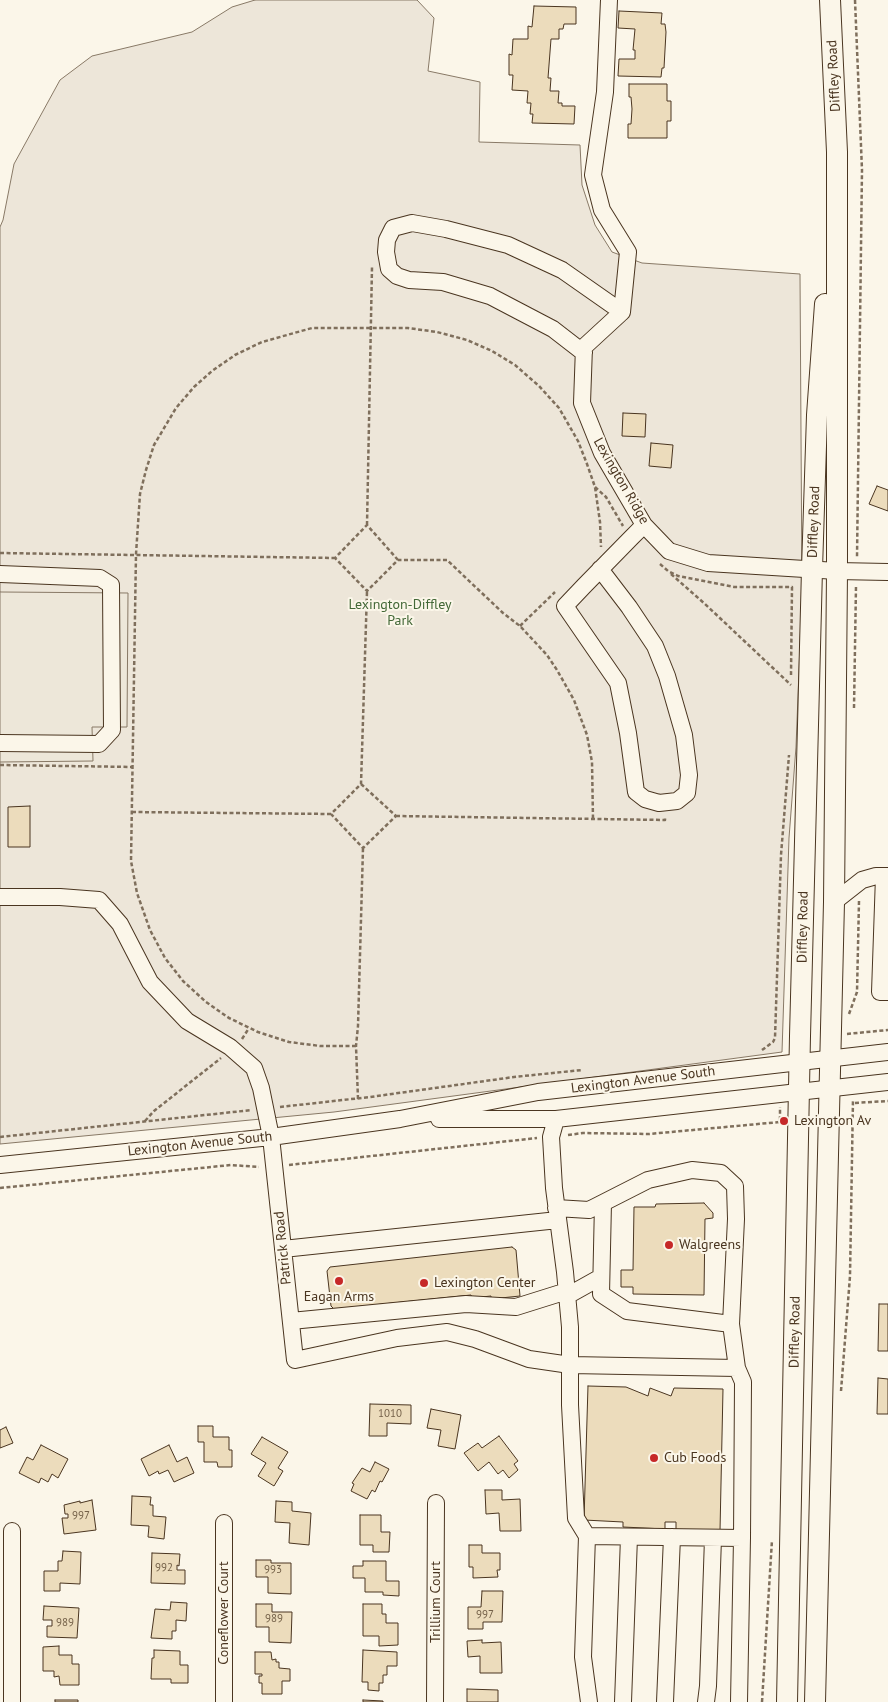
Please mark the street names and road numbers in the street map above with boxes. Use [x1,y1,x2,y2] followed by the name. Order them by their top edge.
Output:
[824,39,844,113] street label: Diffley Road
[589,435,653,527] street label: Lexington Ridge
[804,486,824,558] street label: Diffley Road
[794,891,812,963] street label: Diffley Road
[570,1063,716,1097] street label: Lexington Avenue South
[127,1128,273,1160] street label: Lexington Avenue South
[271,1210,295,1286] street label: Patrick Road
[786,1296,804,1368] street label: Diffley Road
[216,1561,232,1665] street label: Coneflower Court
[428,1561,444,1643] street label: Trillium Court

